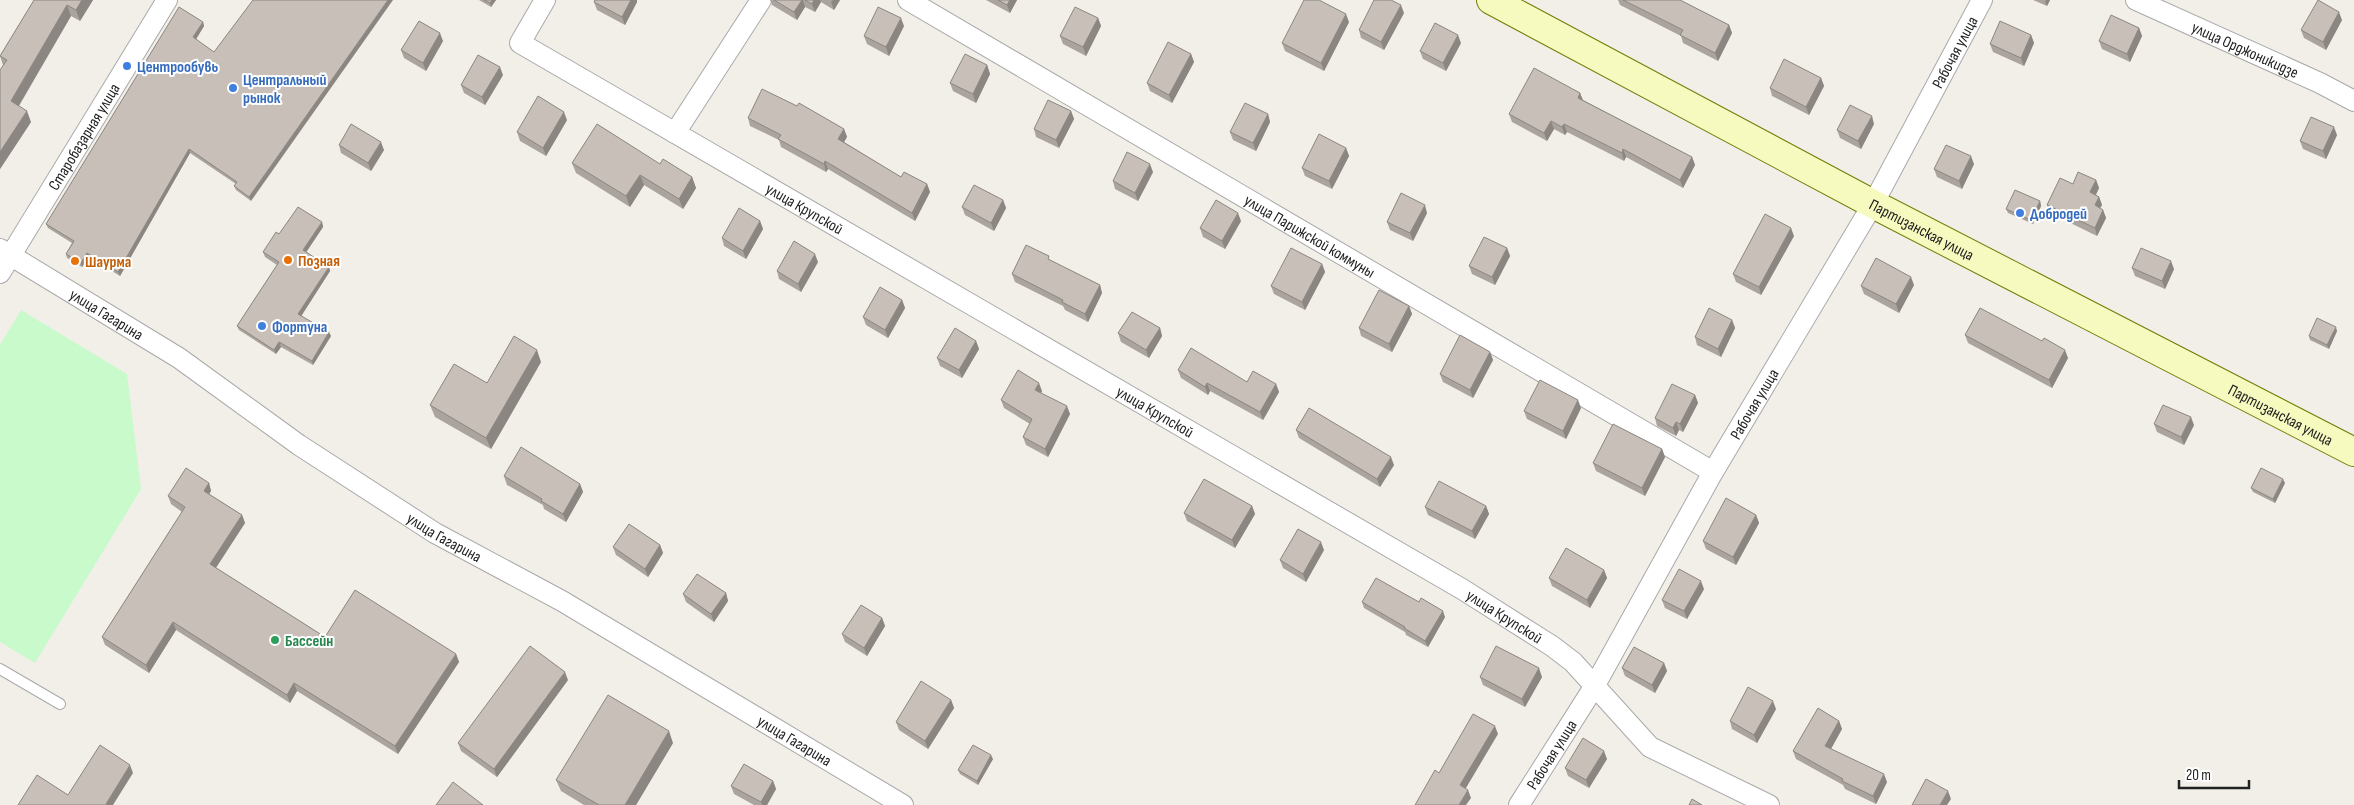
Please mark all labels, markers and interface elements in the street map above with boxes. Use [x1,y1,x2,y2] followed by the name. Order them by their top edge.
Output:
[1929,14,1982,92] street label: Рабочая улица
[2188,18,2301,83] street label: улица Орджоникидзе
[137,58,218,77] place label: Центрообувь
[121,60,133,72] marker: Центрообувь
[243,71,326,108] place label: Центральный рынок
[45,80,125,194] street label: Старобазарная улица
[227,82,239,94] marker: Центральный рынок
[762,180,846,239] street label: улица Крупской
[1240,191,1378,283] street label: улица Парижской коммуны
[1866,196,1977,265] street label: Партизанская улица
[2030,205,2087,224] place label: Добродей
[2014,207,2026,219] marker: Добродей
[298,252,340,271] place label: Позная
[85,253,131,272] place label: Шаурма
[282,254,294,266] marker: Позная
[69,255,81,267] marker: Шаурма
[66,286,146,345] street label: улица Гагарина
[272,318,327,337] place label: Фортуна
[256,320,268,332] marker: Фортуна
[1727,366,1783,443] street label: Рабочая улица
[2225,381,2336,450] street label: Партизанская улица
[1112,383,1197,442] street label: улица Крупской
[403,509,484,567] street label: улица Гагарина
[1462,586,1545,648] street label: улица Крупской
[285,632,333,651] place label: Бассейн
[269,634,281,646] marker: Бассейн
[753,712,834,771] street label: улица Гагарина
[1523,717,1582,793] street label: Рабочая улица
[2179,758,2249,790] scale bar
[2186,766,2211,785] text: 20 m

